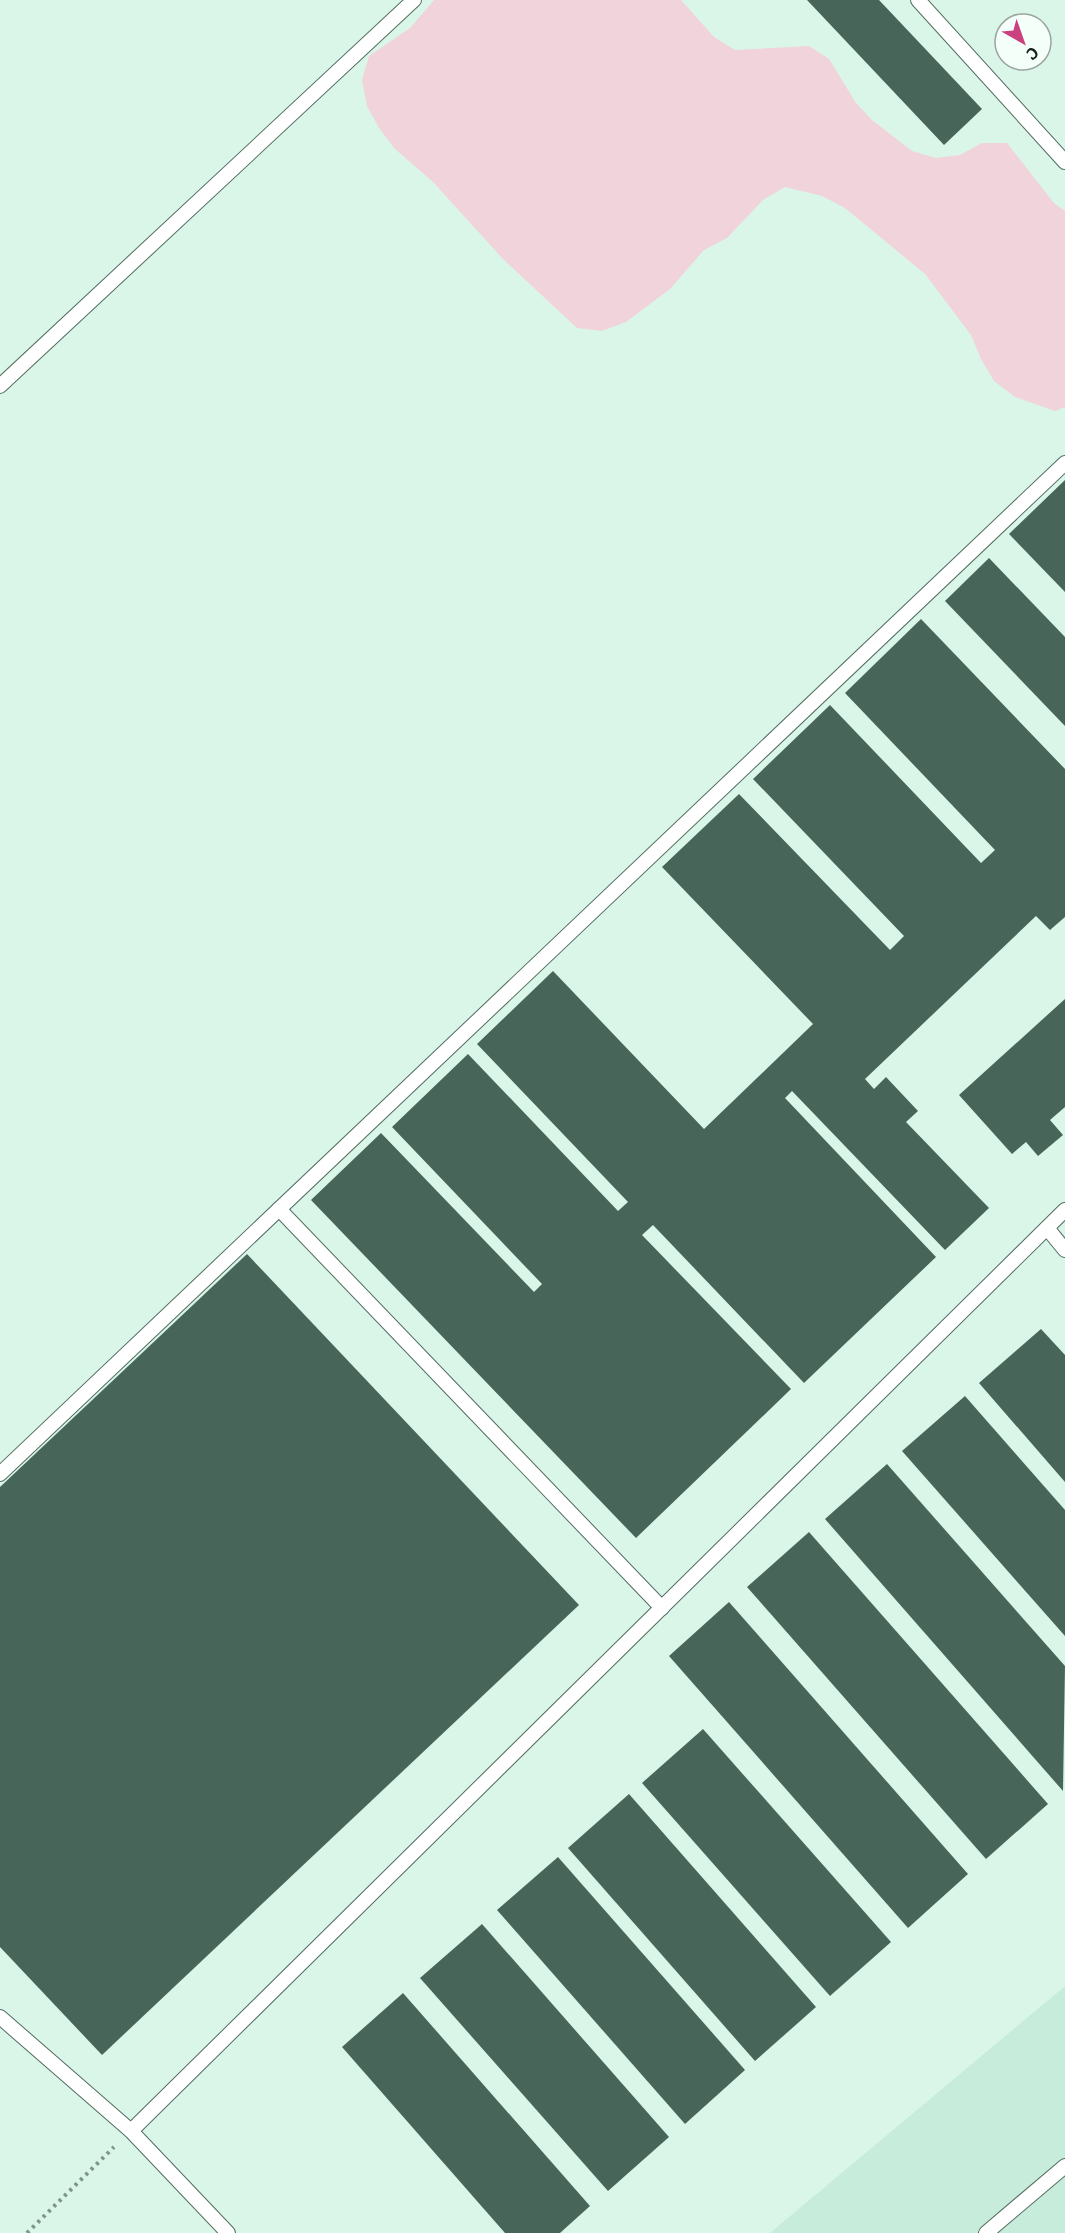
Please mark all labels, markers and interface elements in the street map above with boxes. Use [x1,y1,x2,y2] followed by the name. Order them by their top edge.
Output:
[993,12,1053,72] north arrow
[1022,43,1042,64] text: С

